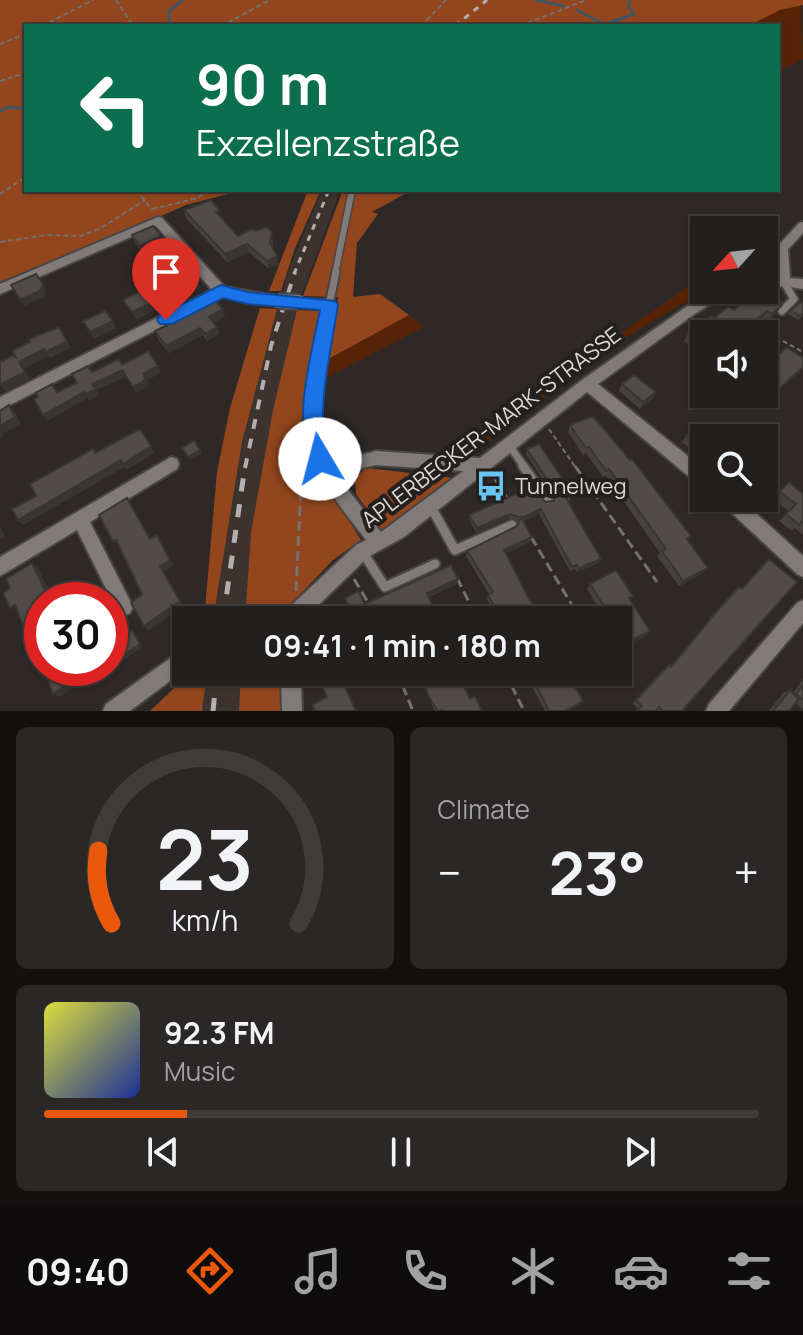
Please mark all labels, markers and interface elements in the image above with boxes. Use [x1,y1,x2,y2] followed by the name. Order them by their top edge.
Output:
[196,45,329,122] text: 90 m
[64,56,168,160] icon: left
[196,118,460,167] text: Exzellenzstraße
[690,216,778,304] north arrow
[690,216,778,512] map controls
[132,238,200,320] pin
[144,250,188,294] icon: arrive
[355,320,627,534] street label: APLERBECKER-MARK-STRASSE
[690,320,778,408] button: sound
[278,417,362,501] position arrow
[690,424,778,512] button: search
[474,469,508,503] bus stop icon: Tunnelweg
[515,471,626,501] place label: Tunnelweg
[24,582,128,686] speed limit sign: 30
[263,625,541,666] text: 09:41 · 1 min · 180 m
[438,791,530,827] text: Climate
[156,801,254,915] text: 23
[549,831,646,913] text: 23°
[438,842,461,902] text: −
[734,842,759,902] text: +
[172,901,238,940] text: km/h
[164,1012,274,1053] text: 92.3 FM
[164,1053,235,1089] text: Music
[141,1130,185,1174] icon: previous
[379,1130,423,1174] icon: pause
[618,1130,662,1174] icon: next
[182,1243,238,1299] icon: directions
[290,1243,346,1299] icon: music
[397,1243,453,1299] icon: phone
[505,1243,561,1299] icon: climate
[613,1243,669,1299] icon: car
[721,1243,777,1299] icon: filters
[26,1247,130,1296] text: 09:40

